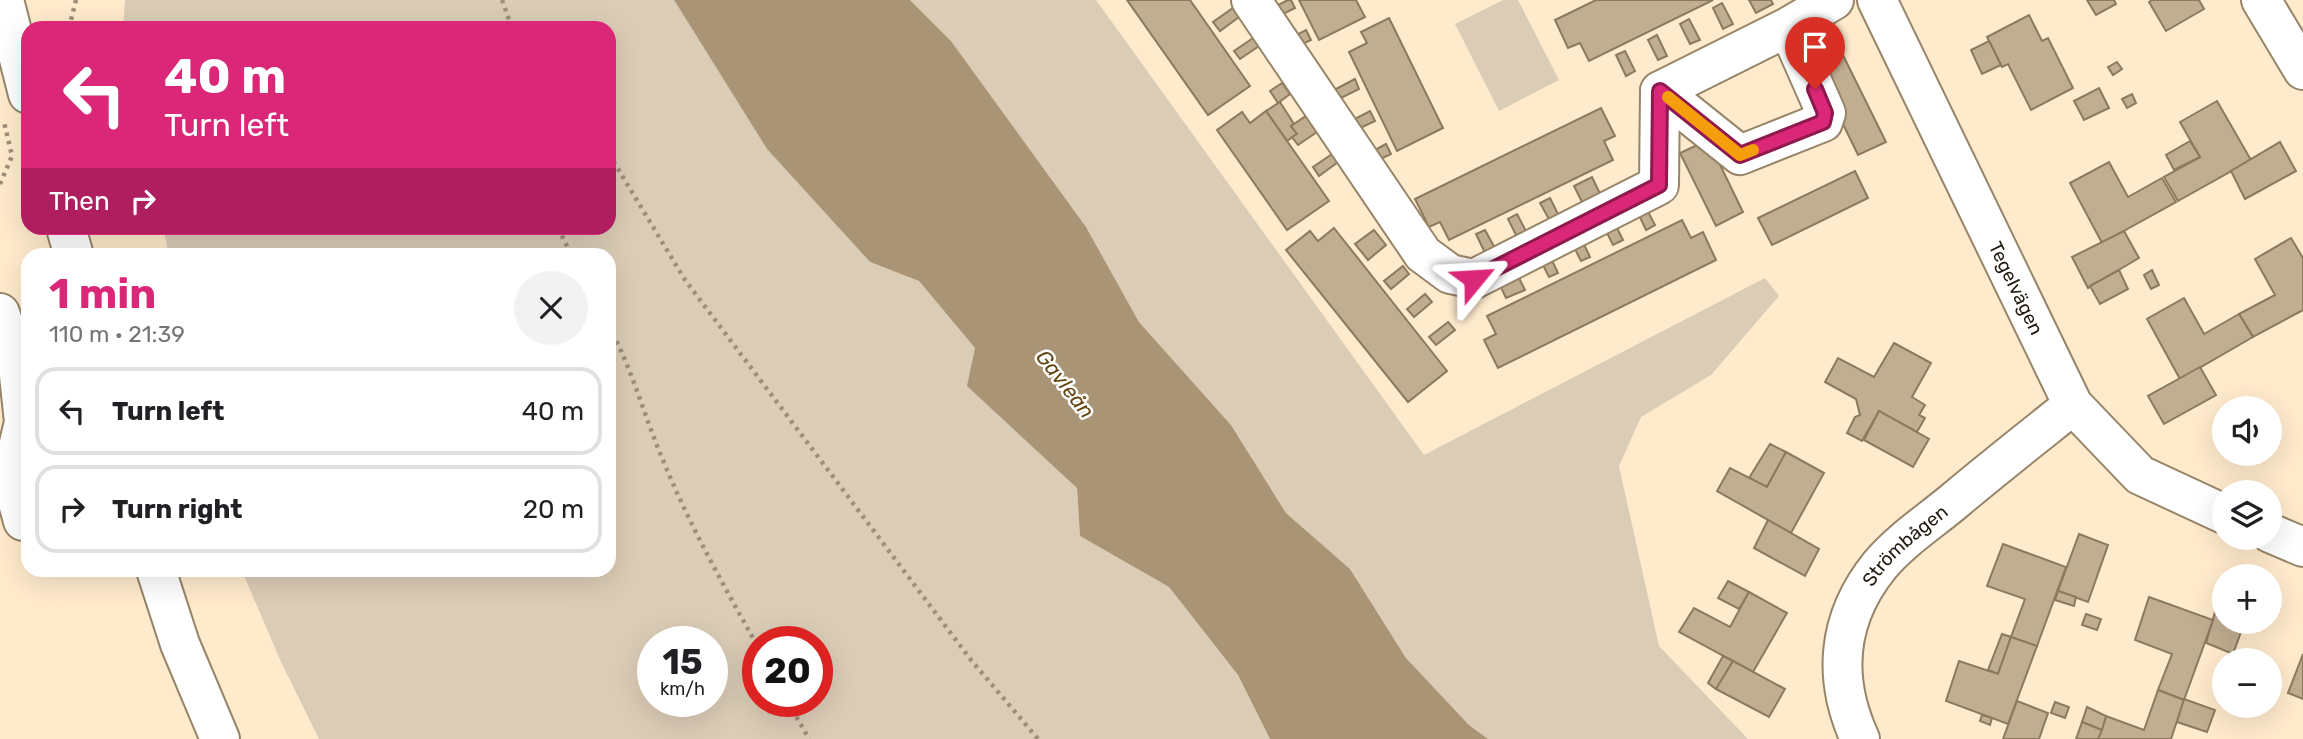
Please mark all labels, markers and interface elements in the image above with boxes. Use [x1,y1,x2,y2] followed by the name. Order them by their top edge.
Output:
[1785,17,1845,89] pin
[1796,28,1834,66] icon: arrive
[164,47,286,105] text: 40 m
[49,49,140,140] icon: left
[164,106,289,144] text: Turn left
[124,182,162,220] icon: right
[49,186,110,217] text: Then
[1984,238,2048,339] street label: Tegelvägen
[1437,242,1511,316] position arrow
[49,269,156,319] text: 1 min
[514,271,588,345] button: close
[49,320,185,348] text: 110 m · 21:39
[1031,344,1100,423] water label: Gavleån
[53,392,91,430] icon: left
[112,396,224,427] text: Turn left
[522,396,584,427] text: 40 m
[2212,396,2282,718] map controls
[2212,396,2282,466] button: sound
[2212,480,2282,550] button: layers
[53,490,91,528] icon: right
[112,494,242,525] text: Turn right
[523,494,584,525] text: 20 m
[1857,500,1952,591] street label: Strömbågen
[2212,564,2282,634] button: +
[742,626,833,717] speed limit sign: 20
[662,641,703,683] text: 15
[2212,648,2282,718] button: −
[660,678,705,700] text: km/h

